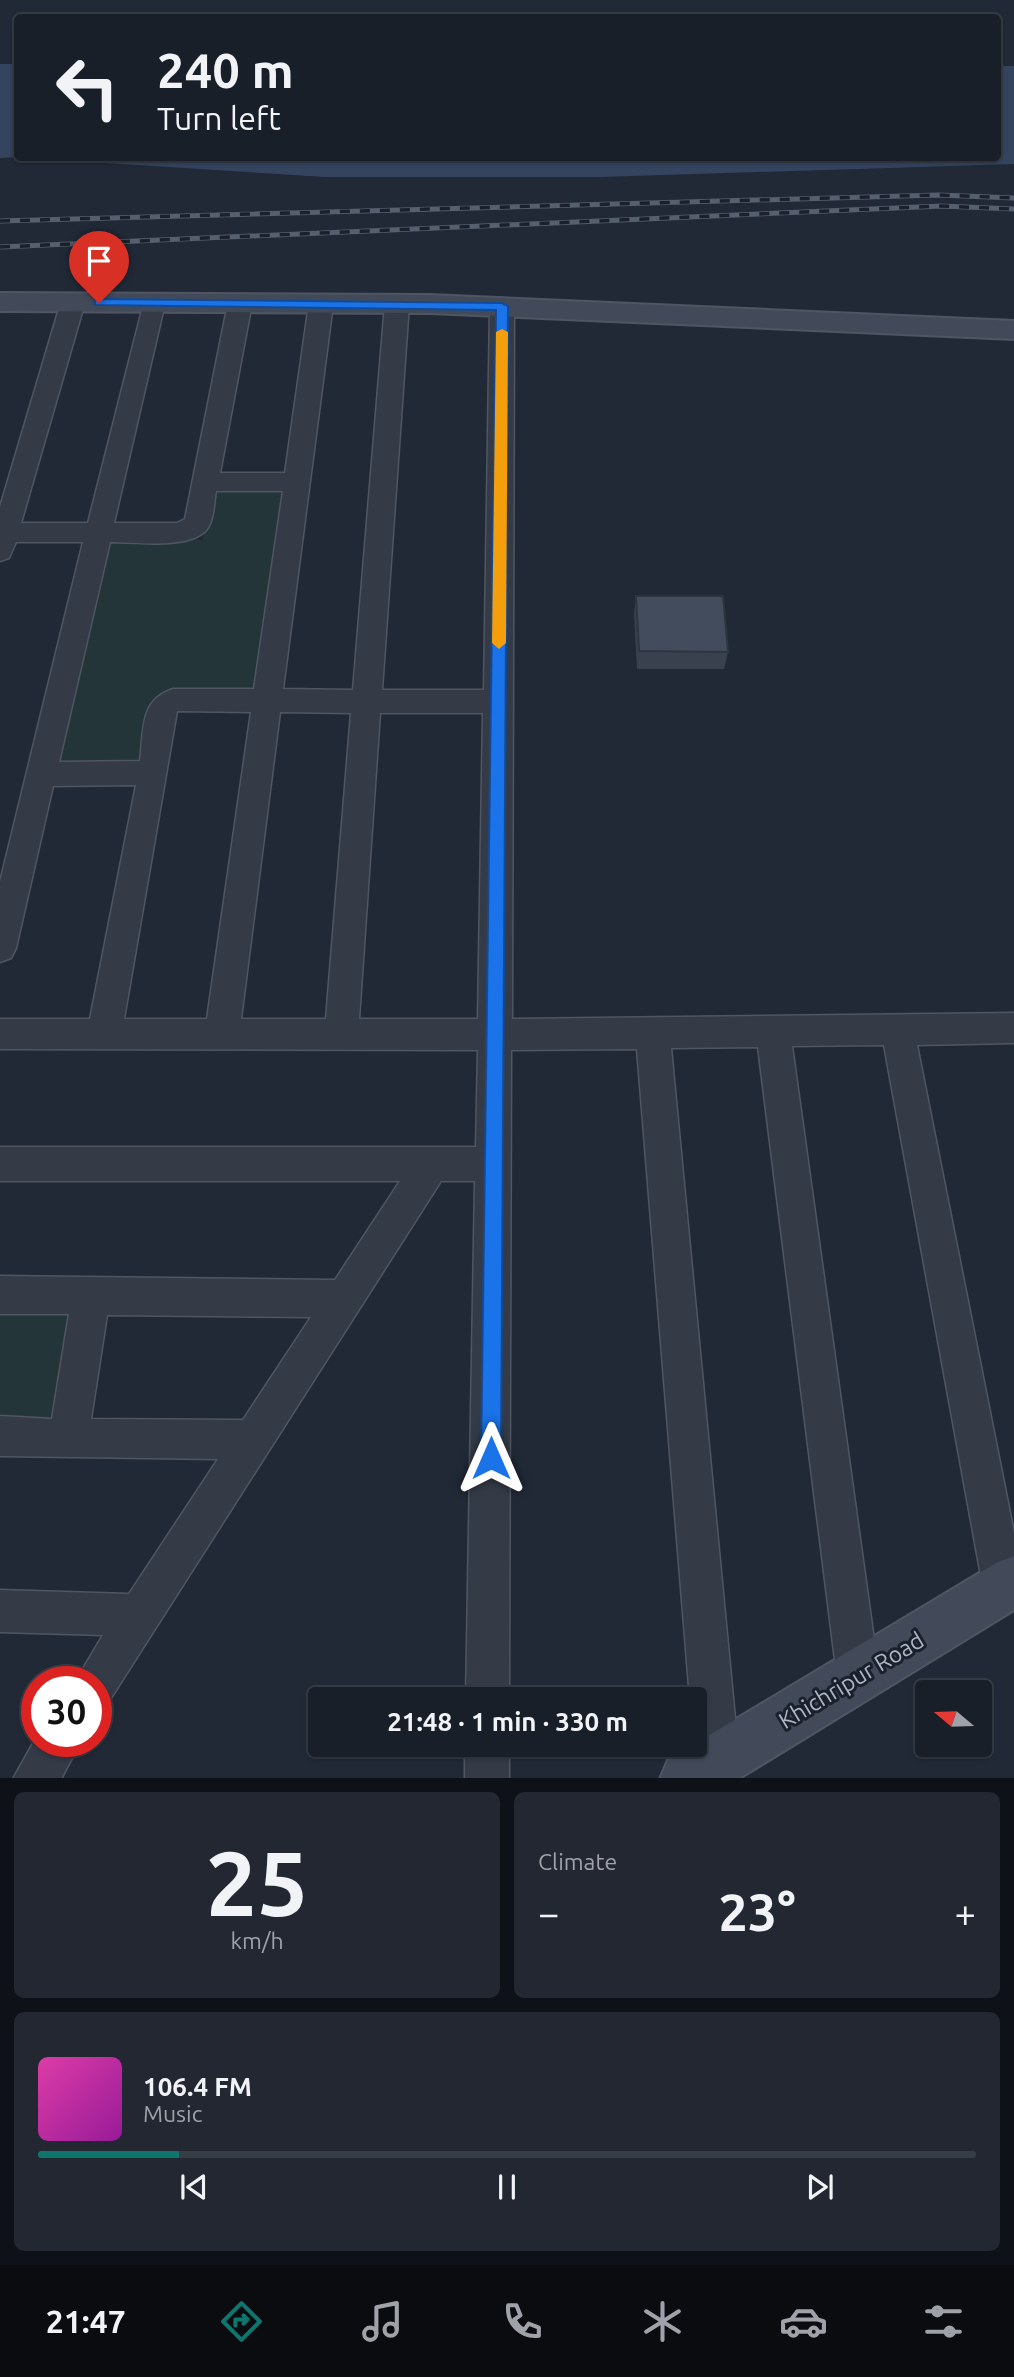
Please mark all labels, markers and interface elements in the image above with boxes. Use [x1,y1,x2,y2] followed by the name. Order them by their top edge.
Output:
[42,42,133,133] icon: left
[157,42,294,97] text: 240 m
[157,100,281,136] text: Turn left
[69,231,129,303] pin
[80,242,118,280] icon: arrive
[454,1421,528,1495] position arrow
[774,1627,928,1733] street label: Khichripur Road
[21,1666,112,1757] speed limit sign: 30
[915,1680,992,1757] north arrow
[915,1680,992,1757] map controls
[387,1707,628,1736] text: 21:48 · 1 min · 330 m
[206,1831,308,1933] text: 25
[538,1849,617,1874] text: Climate
[718,1883,796,1941] text: 23°
[538,1892,559,1934] text: −
[955,1892,976,1934] text: +
[230,1928,284,1953] text: km/h
[143,2072,252,2101] text: 106.4 FM
[143,2101,202,2126] text: Music
[175,2168,213,2206] icon: previous
[488,2168,526,2206] icon: pause
[801,2168,839,2206] icon: next
[217,2297,266,2346] icon: directions
[358,2297,407,2346] icon: music
[498,2297,547,2346] icon: phone
[638,2297,687,2346] icon: climate
[779,2297,828,2346] icon: car
[919,2297,968,2346] icon: filters
[46,2303,126,2339] text: 21:47

